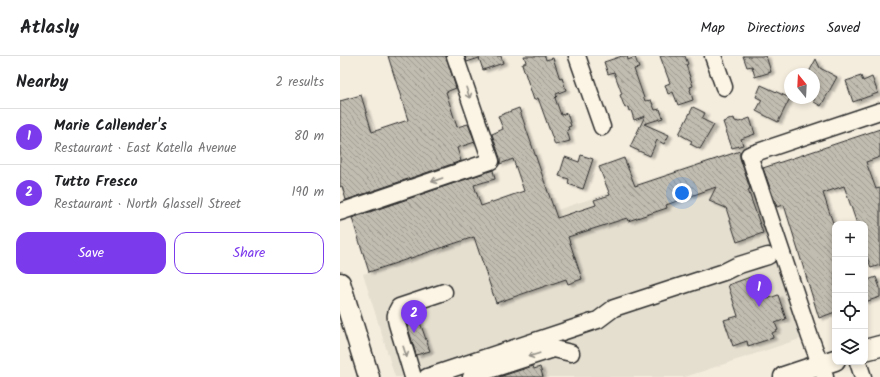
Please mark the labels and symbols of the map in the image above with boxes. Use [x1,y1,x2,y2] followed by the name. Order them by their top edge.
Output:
[784,68,820,104] north arrow
[464,86,472,98] one-way arrow
[431,176,443,184] one-way arrow
[672,183,692,203] your location
[746,274,772,307] pin: 1
[401,300,427,333] pin: 2
[402,345,409,358] one-way arrow
[527,352,540,359] one-way arrow

